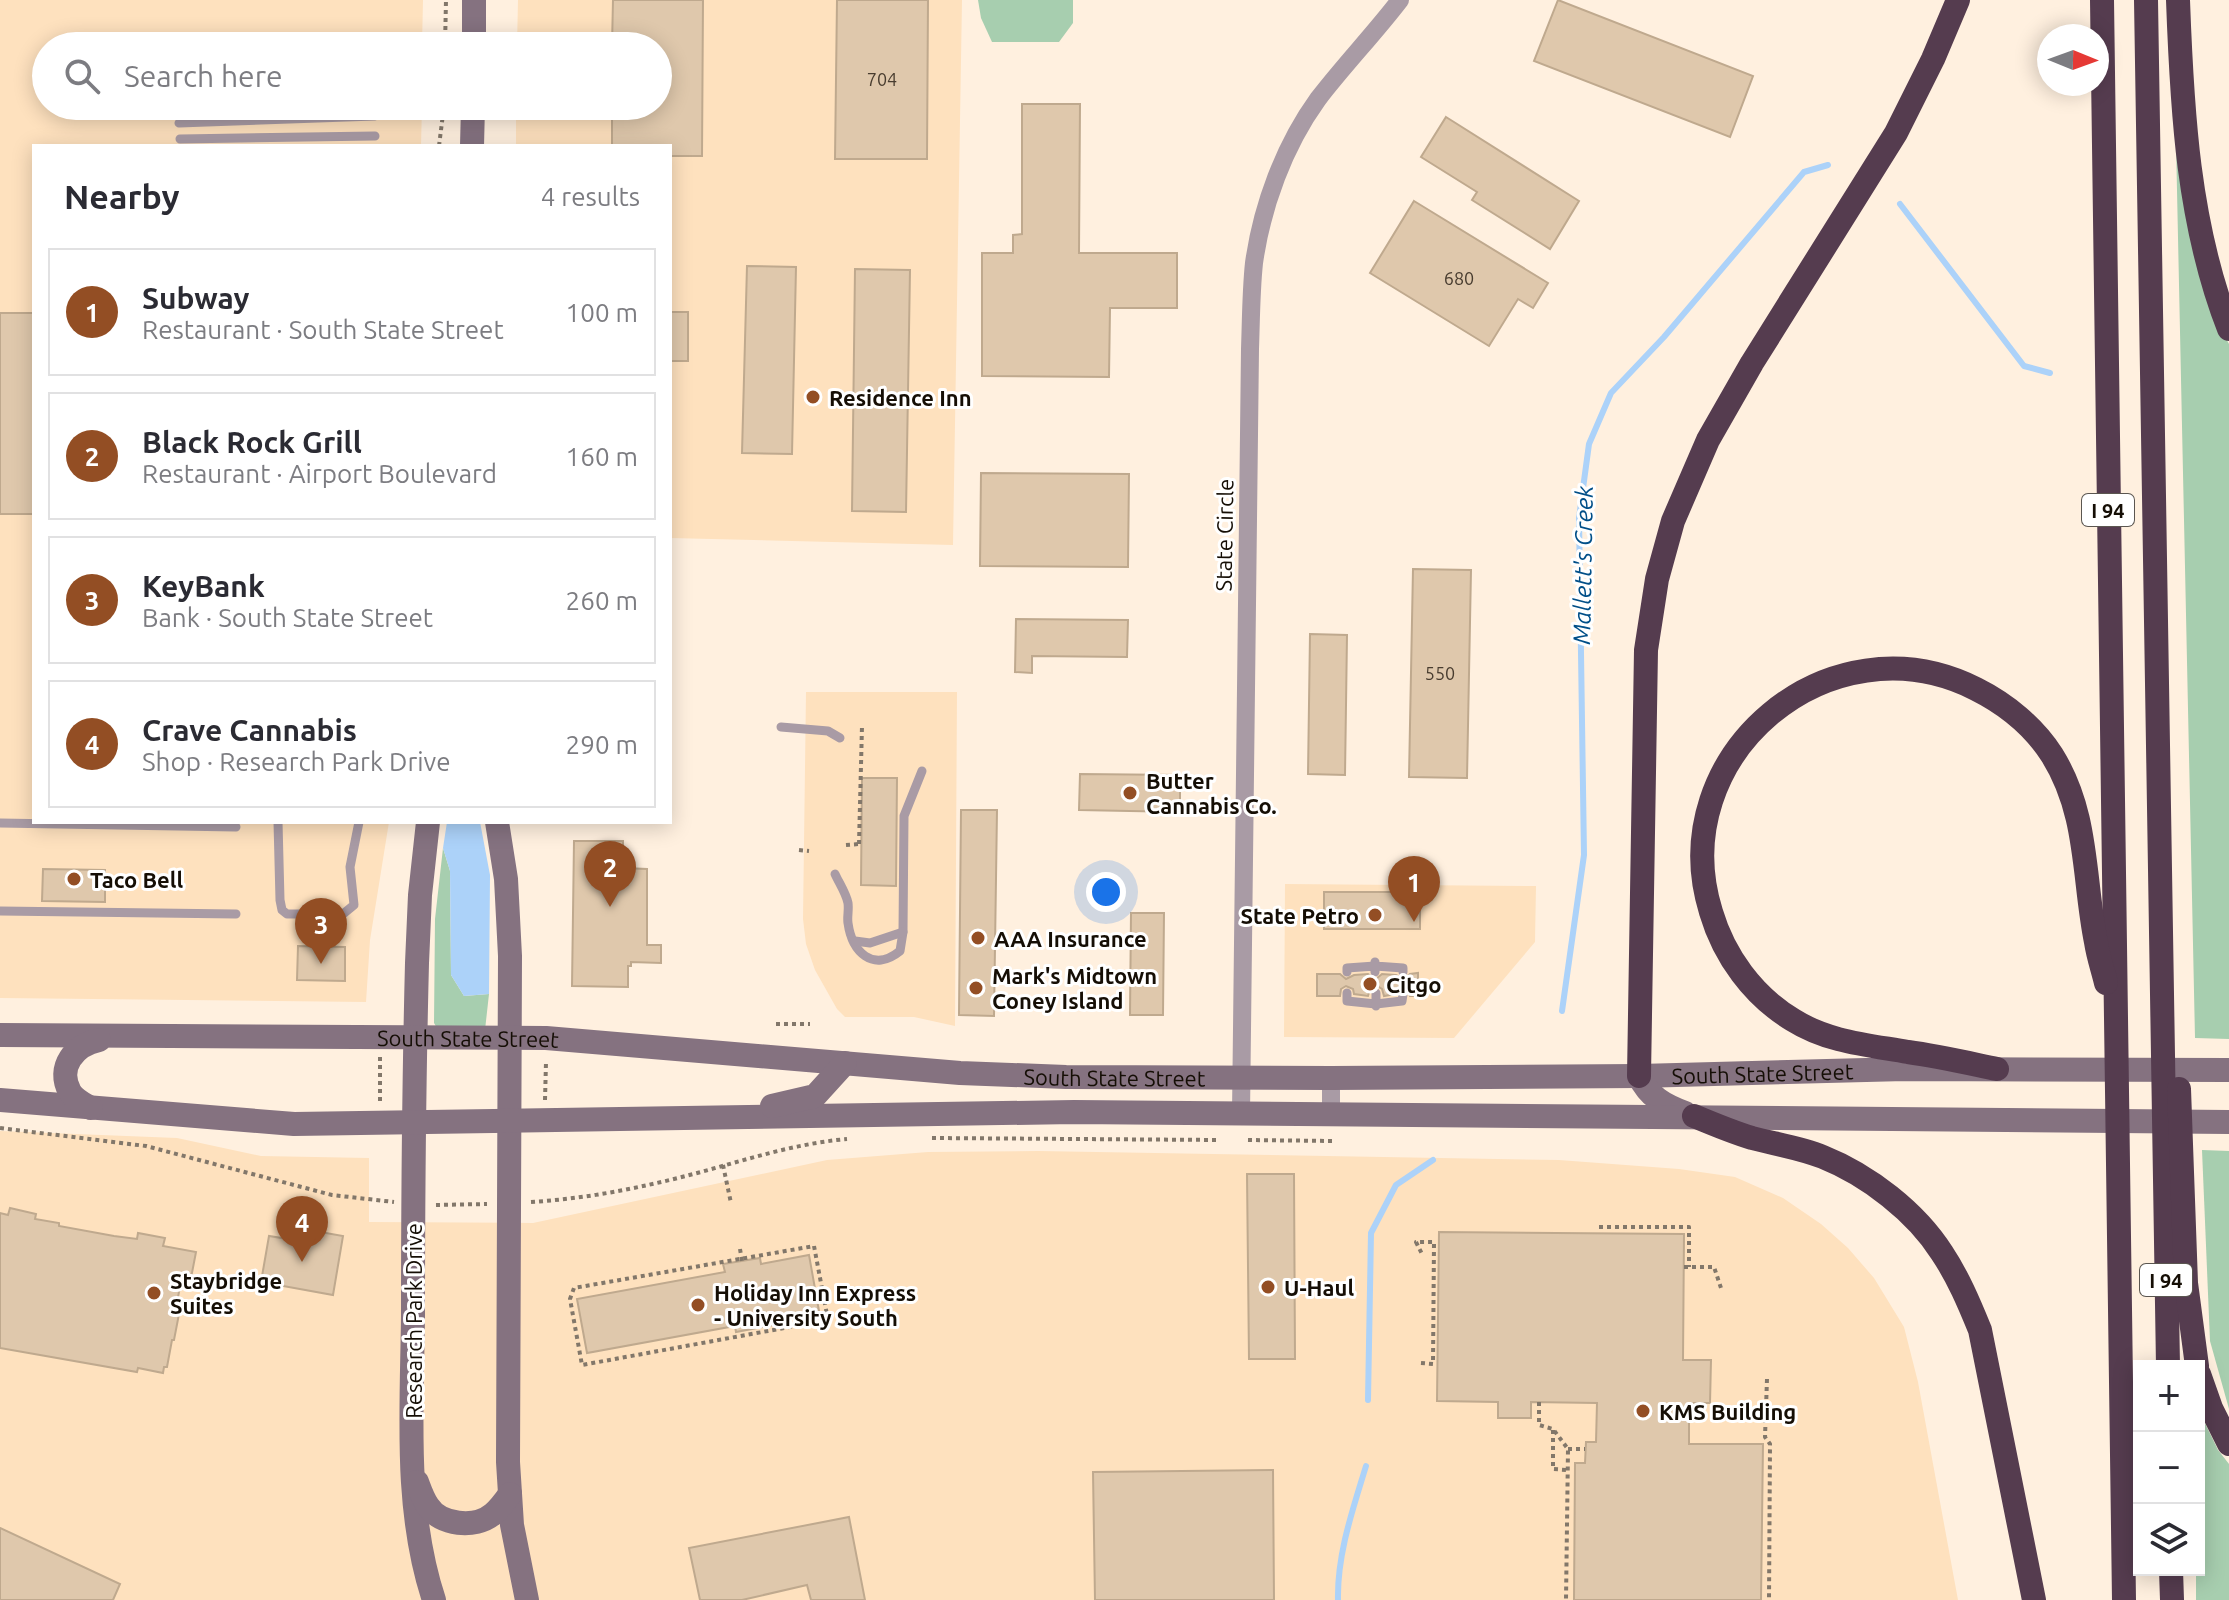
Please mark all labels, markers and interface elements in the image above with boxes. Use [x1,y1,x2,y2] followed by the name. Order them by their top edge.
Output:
[2037,24,2109,96] north arrow
[32,32,672,120] search box
[60,54,104,98] icon: search
[124,59,283,93] text: Search here
[867,69,897,89] house number: 704
[64,177,179,215] text: Nearby
[541,182,640,211] text: 4 results
[1444,268,1474,288] house number: 680
[142,281,249,315] text: Subway
[85,298,99,327] text: 1
[566,298,638,327] text: 100 m
[142,315,504,344] text: Restaurant · South State Street
[829,385,972,410] place label: Residence Inn
[804,388,822,406] marker: Residence Inn
[142,425,362,459] text: Black Rock Grill
[85,442,99,471] text: 2
[566,442,638,471] text: 160 m
[142,459,497,488] text: Restaurant · Airport Boulevard
[1211,479,1237,591] street label: State Circle
[1568,485,1598,645] water label: Mallett's Creek
[2082,494,2134,526] road number: I 94
[142,569,265,603] text: KeyBank
[85,586,99,615] text: 3
[566,586,638,615] text: 260 m
[142,603,433,632] text: Bank · South State Street
[1425,663,1455,683] house number: 550
[142,713,357,747] text: Crave Cannabis
[85,730,99,759] text: 4
[566,730,638,759] text: 290 m
[142,747,451,776] text: Shop · Research Park Drive
[1146,768,1277,818] place label: Butter Cannabis Co.
[1121,784,1139,802] marker: Butter Cannabis Co.
[584,841,636,907] pin: 2
[1388,856,1440,922] pin: 1
[90,867,183,892] place label: Taco Bell
[65,870,83,888] marker: Taco Bell
[1086,872,1126,912] your location
[295,898,347,964] pin: 3
[1241,903,1359,928] place label: State Petro
[1366,906,1384,924] marker: State Petro
[994,926,1147,951] place label: AAA Insurance
[969,929,987,947] marker: AAA Insurance
[992,963,1157,1013] place label: Mark's Midtown Coney Island
[1386,972,1442,997] place label: Citgo
[1361,975,1379,993] marker: Citgo
[967,979,985,997] marker: Mark's Midtown Coney Island
[377,1025,560,1052] street label: South State Street
[1671,1058,1854,1088] street label: South State Street
[1023,1063,1206,1090] street label: South State Street
[276,1196,328,1262] pin: 4
[401,1223,426,1419] street label: Research Park Drive
[2140,1264,2192,1296] road number: I 94
[170,1268,282,1318] place label: Staybridge Suites
[1284,1275,1354,1300] place label: U-Haul
[1259,1278,1277,1296] marker: U-Haul
[714,1280,916,1330] place label: Holiday Inn Express - University South
[145,1284,163,1302] marker: Staybridge Suites
[689,1296,707,1314] marker: Holiday Inn Express - University South
[2133,1360,2205,1576] map controls
[2133,1360,2205,1432] button: +
[1659,1399,1796,1424] place label: KMS Building
[1634,1402,1652,1420] marker: KMS Building
[2133,1432,2205,1504] button: −
[2133,1504,2205,1576] button: layers

